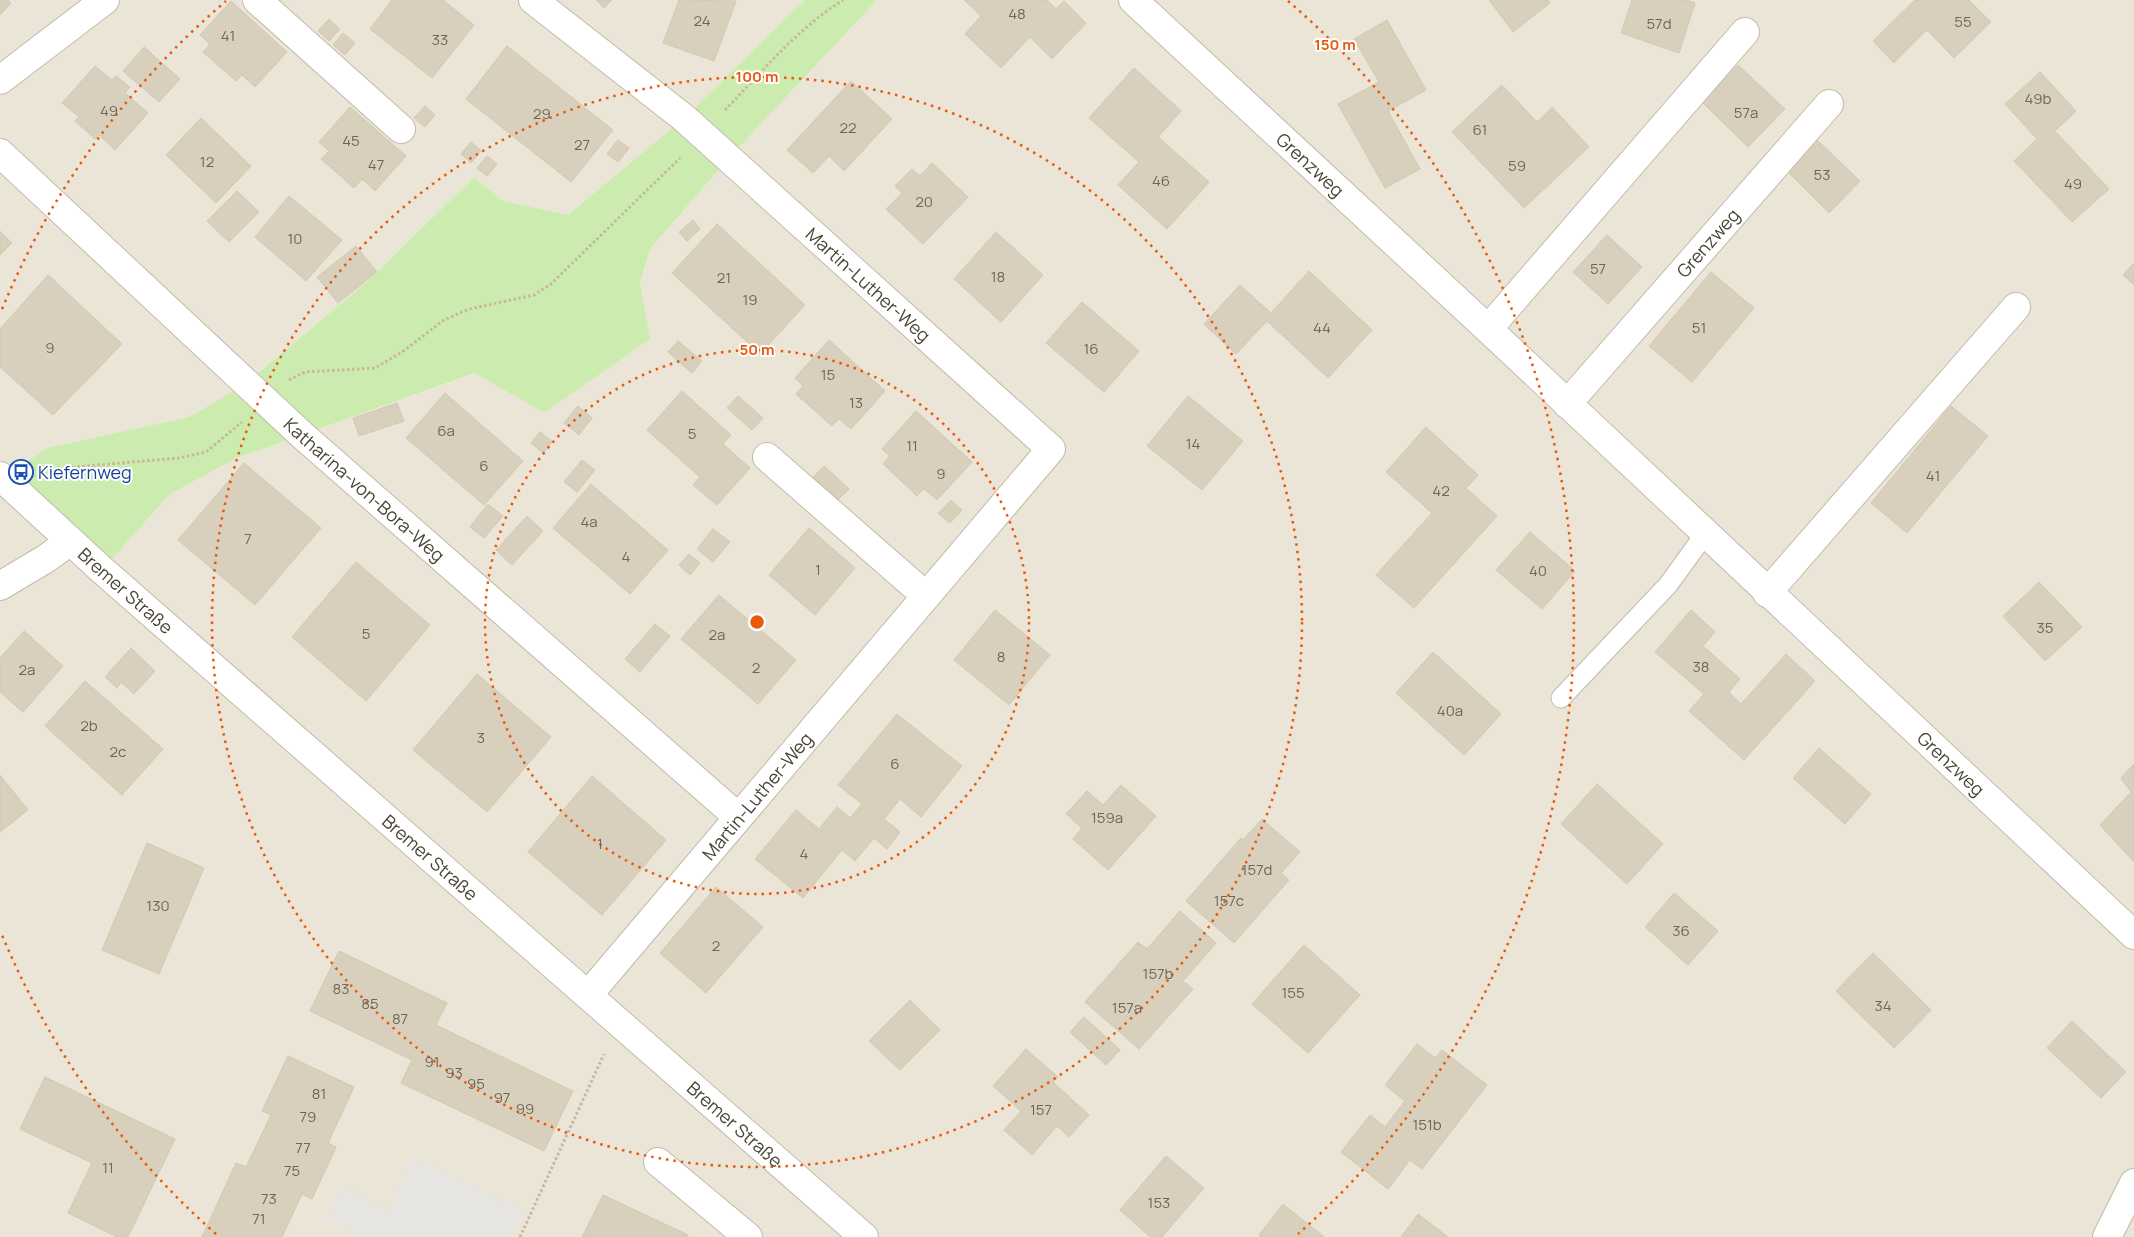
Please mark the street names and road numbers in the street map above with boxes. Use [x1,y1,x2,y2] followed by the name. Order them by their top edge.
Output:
[1271,127,1350,202] street label: Grenzweg
[1671,203,1744,282] street label: Grenzweg
[801,222,936,347] street label: Martin-Luther-Weg
[279,412,450,567] street label: Katharina-von-Bora-Weg
[73,542,178,639] street label: Bremer Straße
[1912,726,1990,801] street label: Grenzweg
[696,727,818,865] street label: Martin-Luther-Weg
[378,809,483,906] street label: Bremer Straße
[682,1076,788,1172] street label: Bremer Straße

